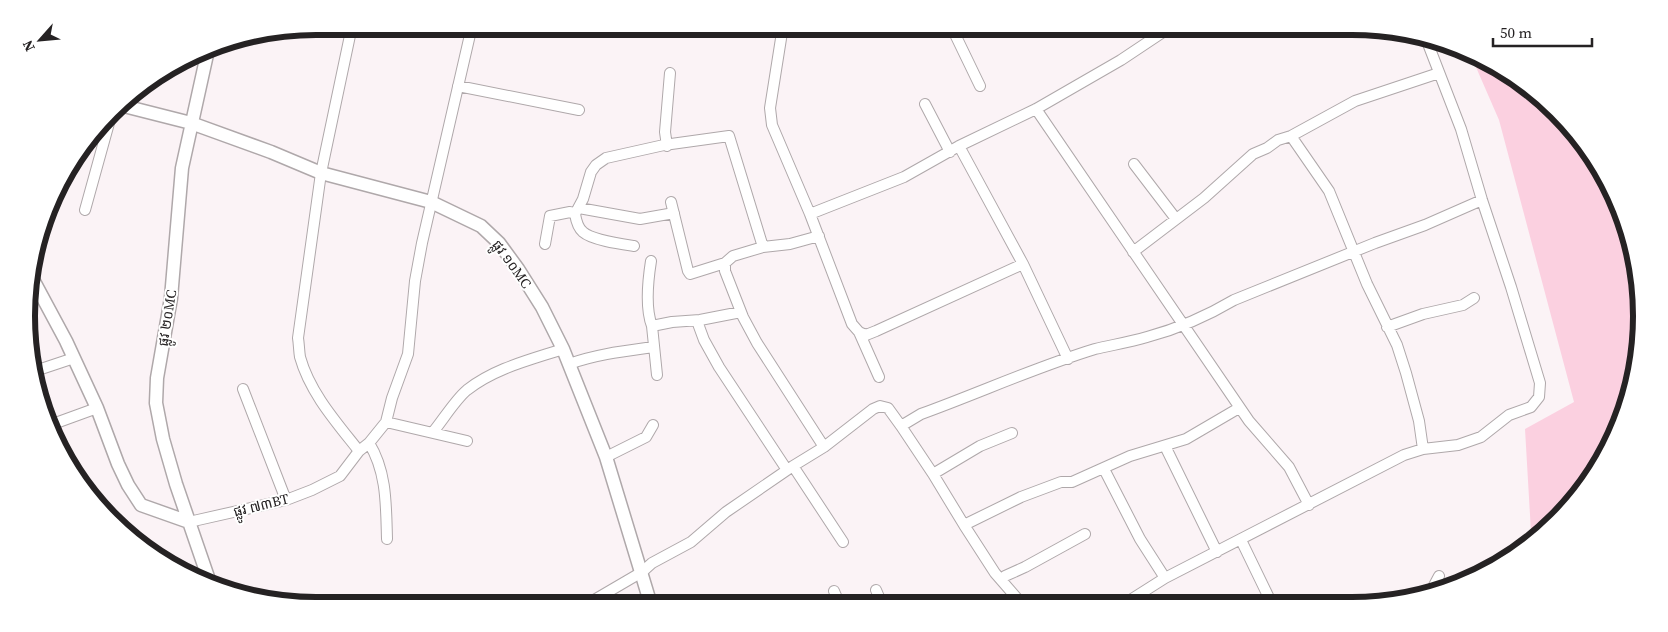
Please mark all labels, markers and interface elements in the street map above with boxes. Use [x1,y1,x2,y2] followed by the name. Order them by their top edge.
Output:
[15,15,65,65] north arrow
[1493,15,1592,47] scale bar
[1500,22,1532,43] text: 50 m
[17,37,40,55] text: N
[486,236,537,294] street label: ផ្លូវ ១០MC
[153,288,183,348] street label: ផ្លូវ ២០MC
[231,488,292,524] street label: ផ្លូវ ៧៣BT

